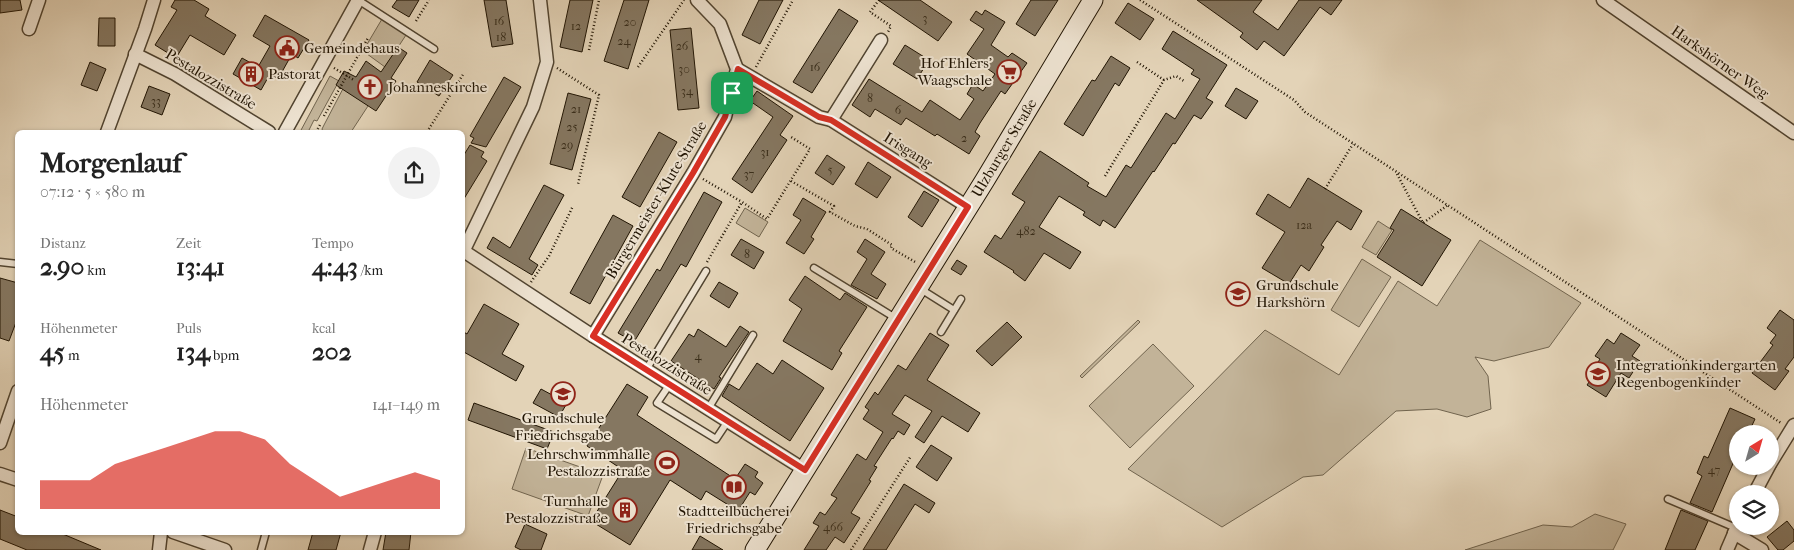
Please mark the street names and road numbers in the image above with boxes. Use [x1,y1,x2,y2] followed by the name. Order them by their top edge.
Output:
[1668,22,1773,103] street label: Harkshörner Weg
[162,45,260,114] street label: Pestalozzistraße
[967,95,1041,201] street label: Ulzburger Straße
[602,117,711,282] street label: Bürgermeister-Klute-Straße
[880,128,936,172] street label: Irisgang
[619,329,716,399] street label: Pestalozzistraße

